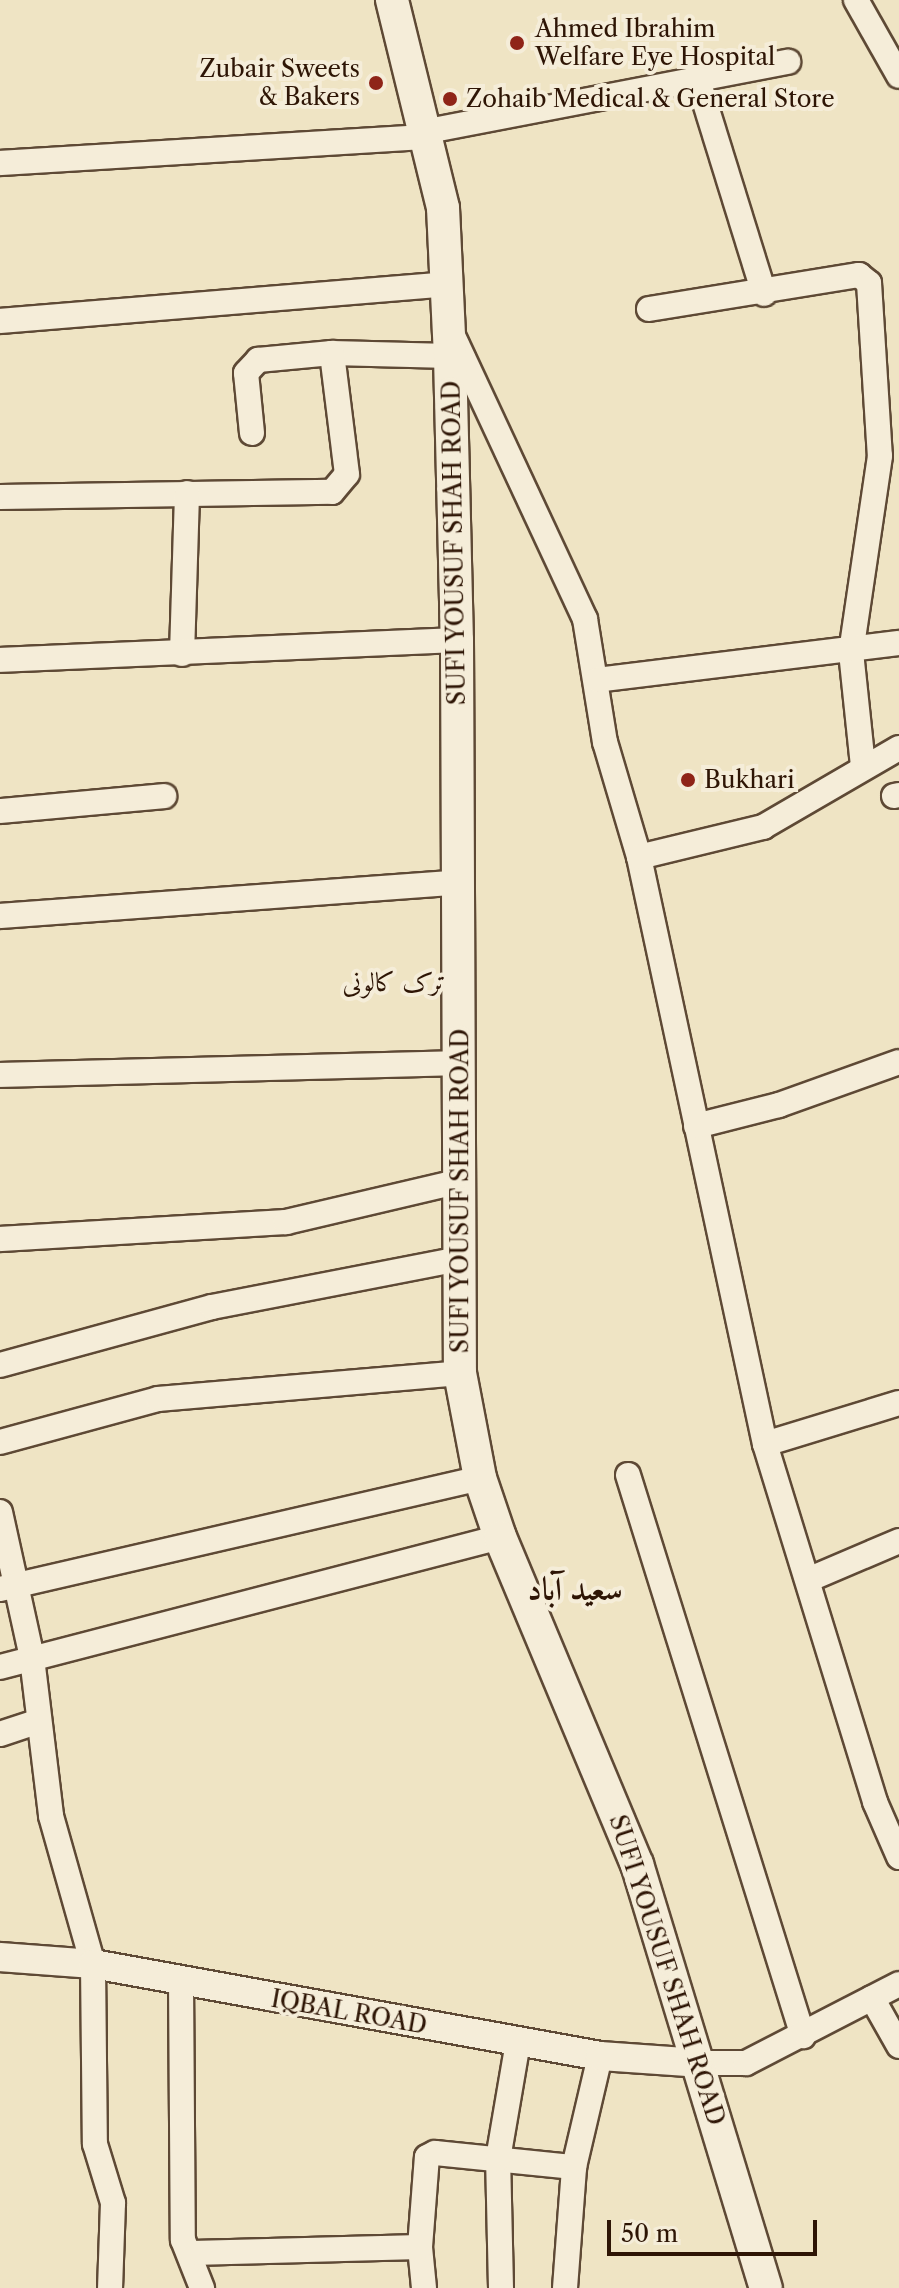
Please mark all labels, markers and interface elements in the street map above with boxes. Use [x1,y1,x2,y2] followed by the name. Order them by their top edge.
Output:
[535,15,775,71] place label: Ahmed Ibrahim Welfare Eye Hospital
[506,32,528,54] marker: Ahmed Ibrahim Welfare Eye Hospital
[199,55,360,111] place label: Zubair Sweets & Bakers
[367,74,385,92] marker: Zubair Sweets & Bakers
[466,85,835,113] place label: Zohaib Medical & General Store
[441,90,459,108] marker: Zohaib Medical & General Store
[437,380,471,706] street label: SUFI YOUSUF SHAH ROAD
[704,766,795,794] place label: Bukhari
[679,771,697,789] marker: Bukhari
[343,967,445,999] district label: ترک کالونی
[446,1028,474,1354] street label: SUFI YOUSUF SHAH ROAD
[527,1570,623,1608] district label: سعید آباد
[603,1810,731,2130] street label: SUFI YOUSUF SHAH ROAD
[269,1984,429,2040] street label: IQBAL ROAD
[611,2204,821,2254] scale bar
[621,2219,678,2248] text: 50 m

